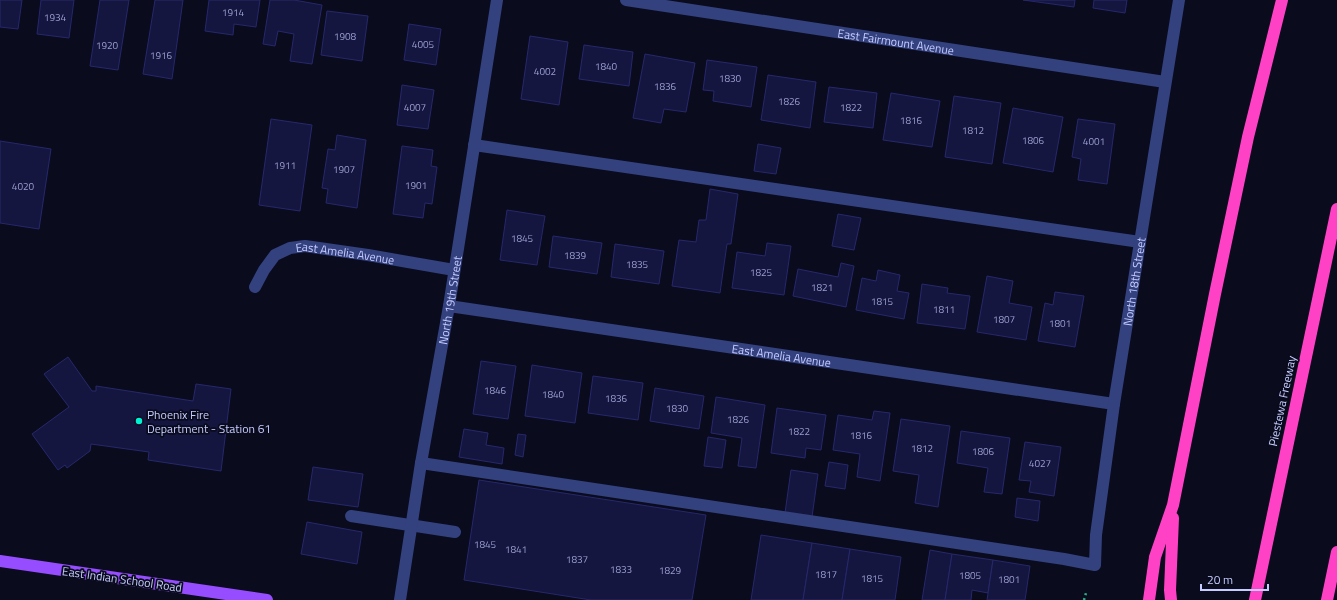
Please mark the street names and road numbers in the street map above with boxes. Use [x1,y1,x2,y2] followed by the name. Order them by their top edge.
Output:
[836,23,955,59] street label: East Fairmount Avenue
[1117,235,1150,327] street label: North 18th Street
[294,236,396,269] street label: East Amelia Avenue
[433,254,466,346] street label: North 19th Street
[731,338,832,372] street label: East Amelia Avenue
[1263,354,1301,448] street label: Piestewa Freeway
[61,561,183,597] street label: East Indian School Road

